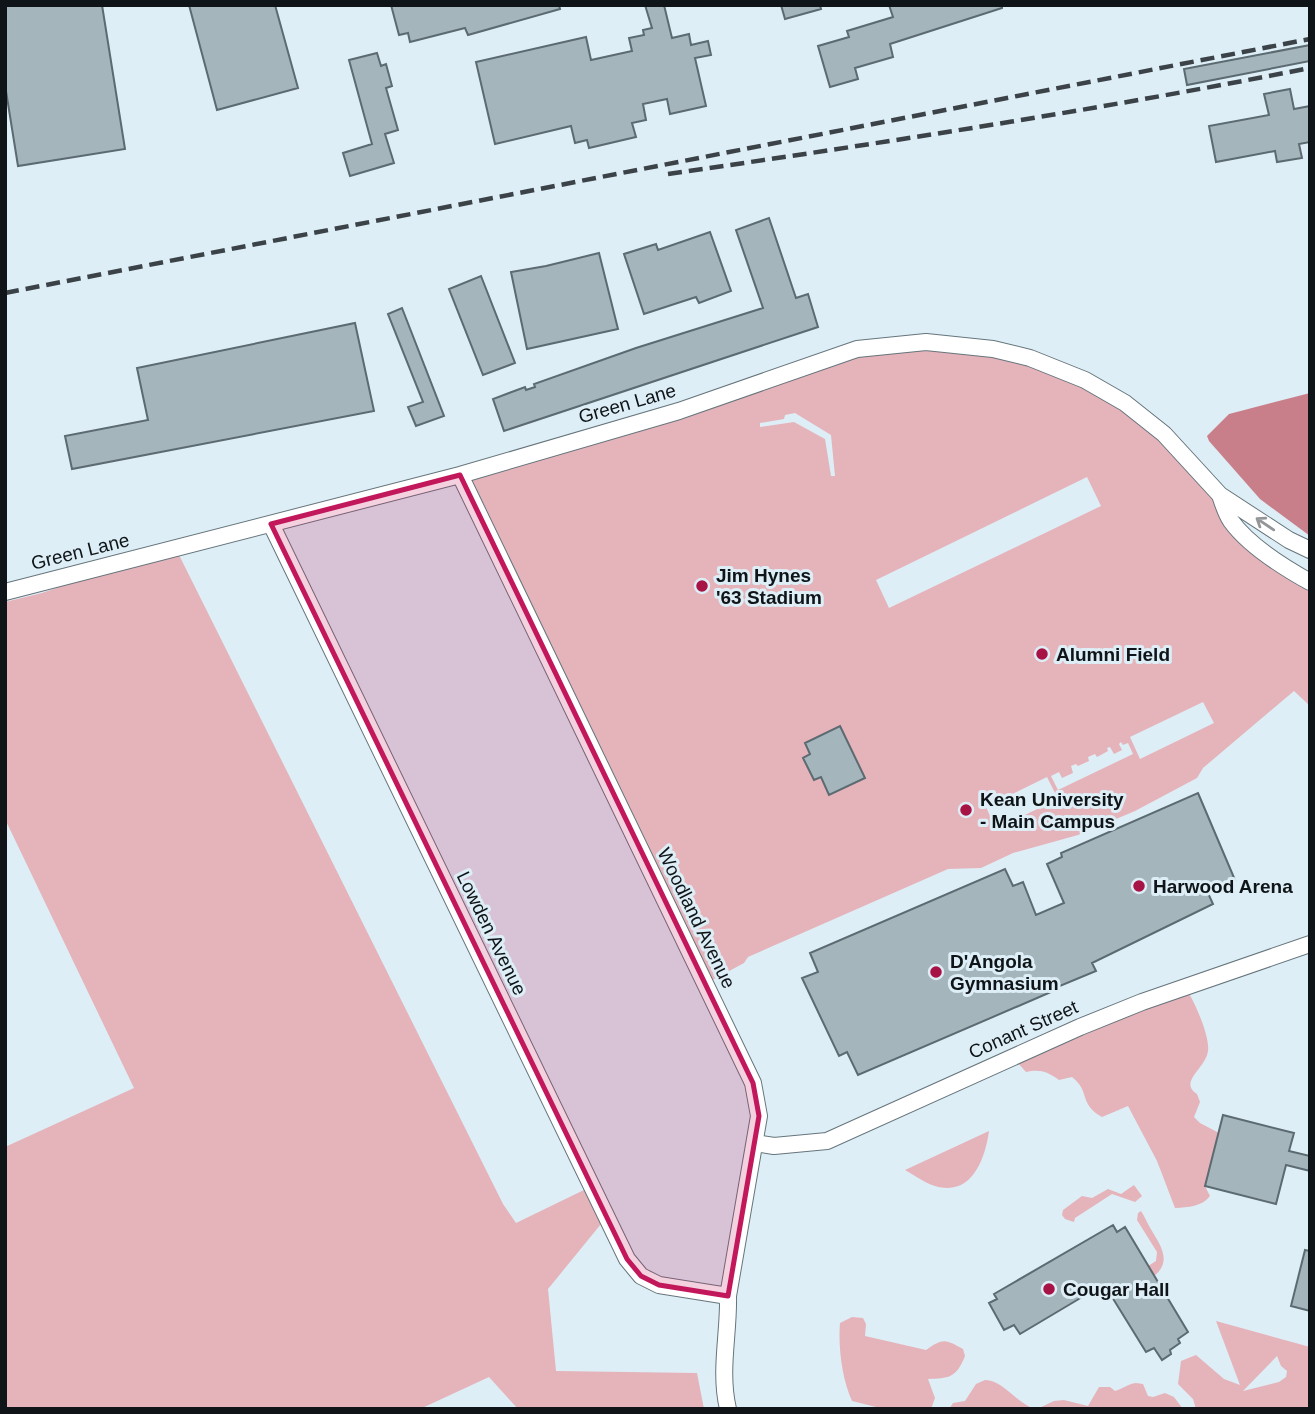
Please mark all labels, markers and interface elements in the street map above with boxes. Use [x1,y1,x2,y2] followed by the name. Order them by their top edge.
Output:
[576,380,678,427] street label: Green Lane
[1255,516,1275,530] one-way arrow
[29,529,131,574] street label: Green Lane
[716,565,822,608] place label: Jim Hynes '63 Stadium
[694,578,710,594] marker: Jim Hynes '63 Stadium
[1056,644,1170,665] place label: Alumni Field
[1034,646,1050,662] marker: Alumni Field
[980,789,1124,832] place label: Kean University - Main Campus
[958,802,974,818] marker: Kean University - Main Campus
[653,845,740,992] street label: Woodland Avenue
[453,868,531,998] street label: Lowden Avenue
[1153,876,1293,897] place label: Harwood Arena
[1131,878,1147,894] marker: Harwood Arena
[950,951,1059,994] place label: D'Angola Gymnasium
[928,964,944,980] marker: D'Angola Gymnasium
[965,996,1082,1063] street label: Conant Street
[1063,1279,1170,1300] place label: Cougar Hall
[1041,1281,1057,1297] marker: Cougar Hall

